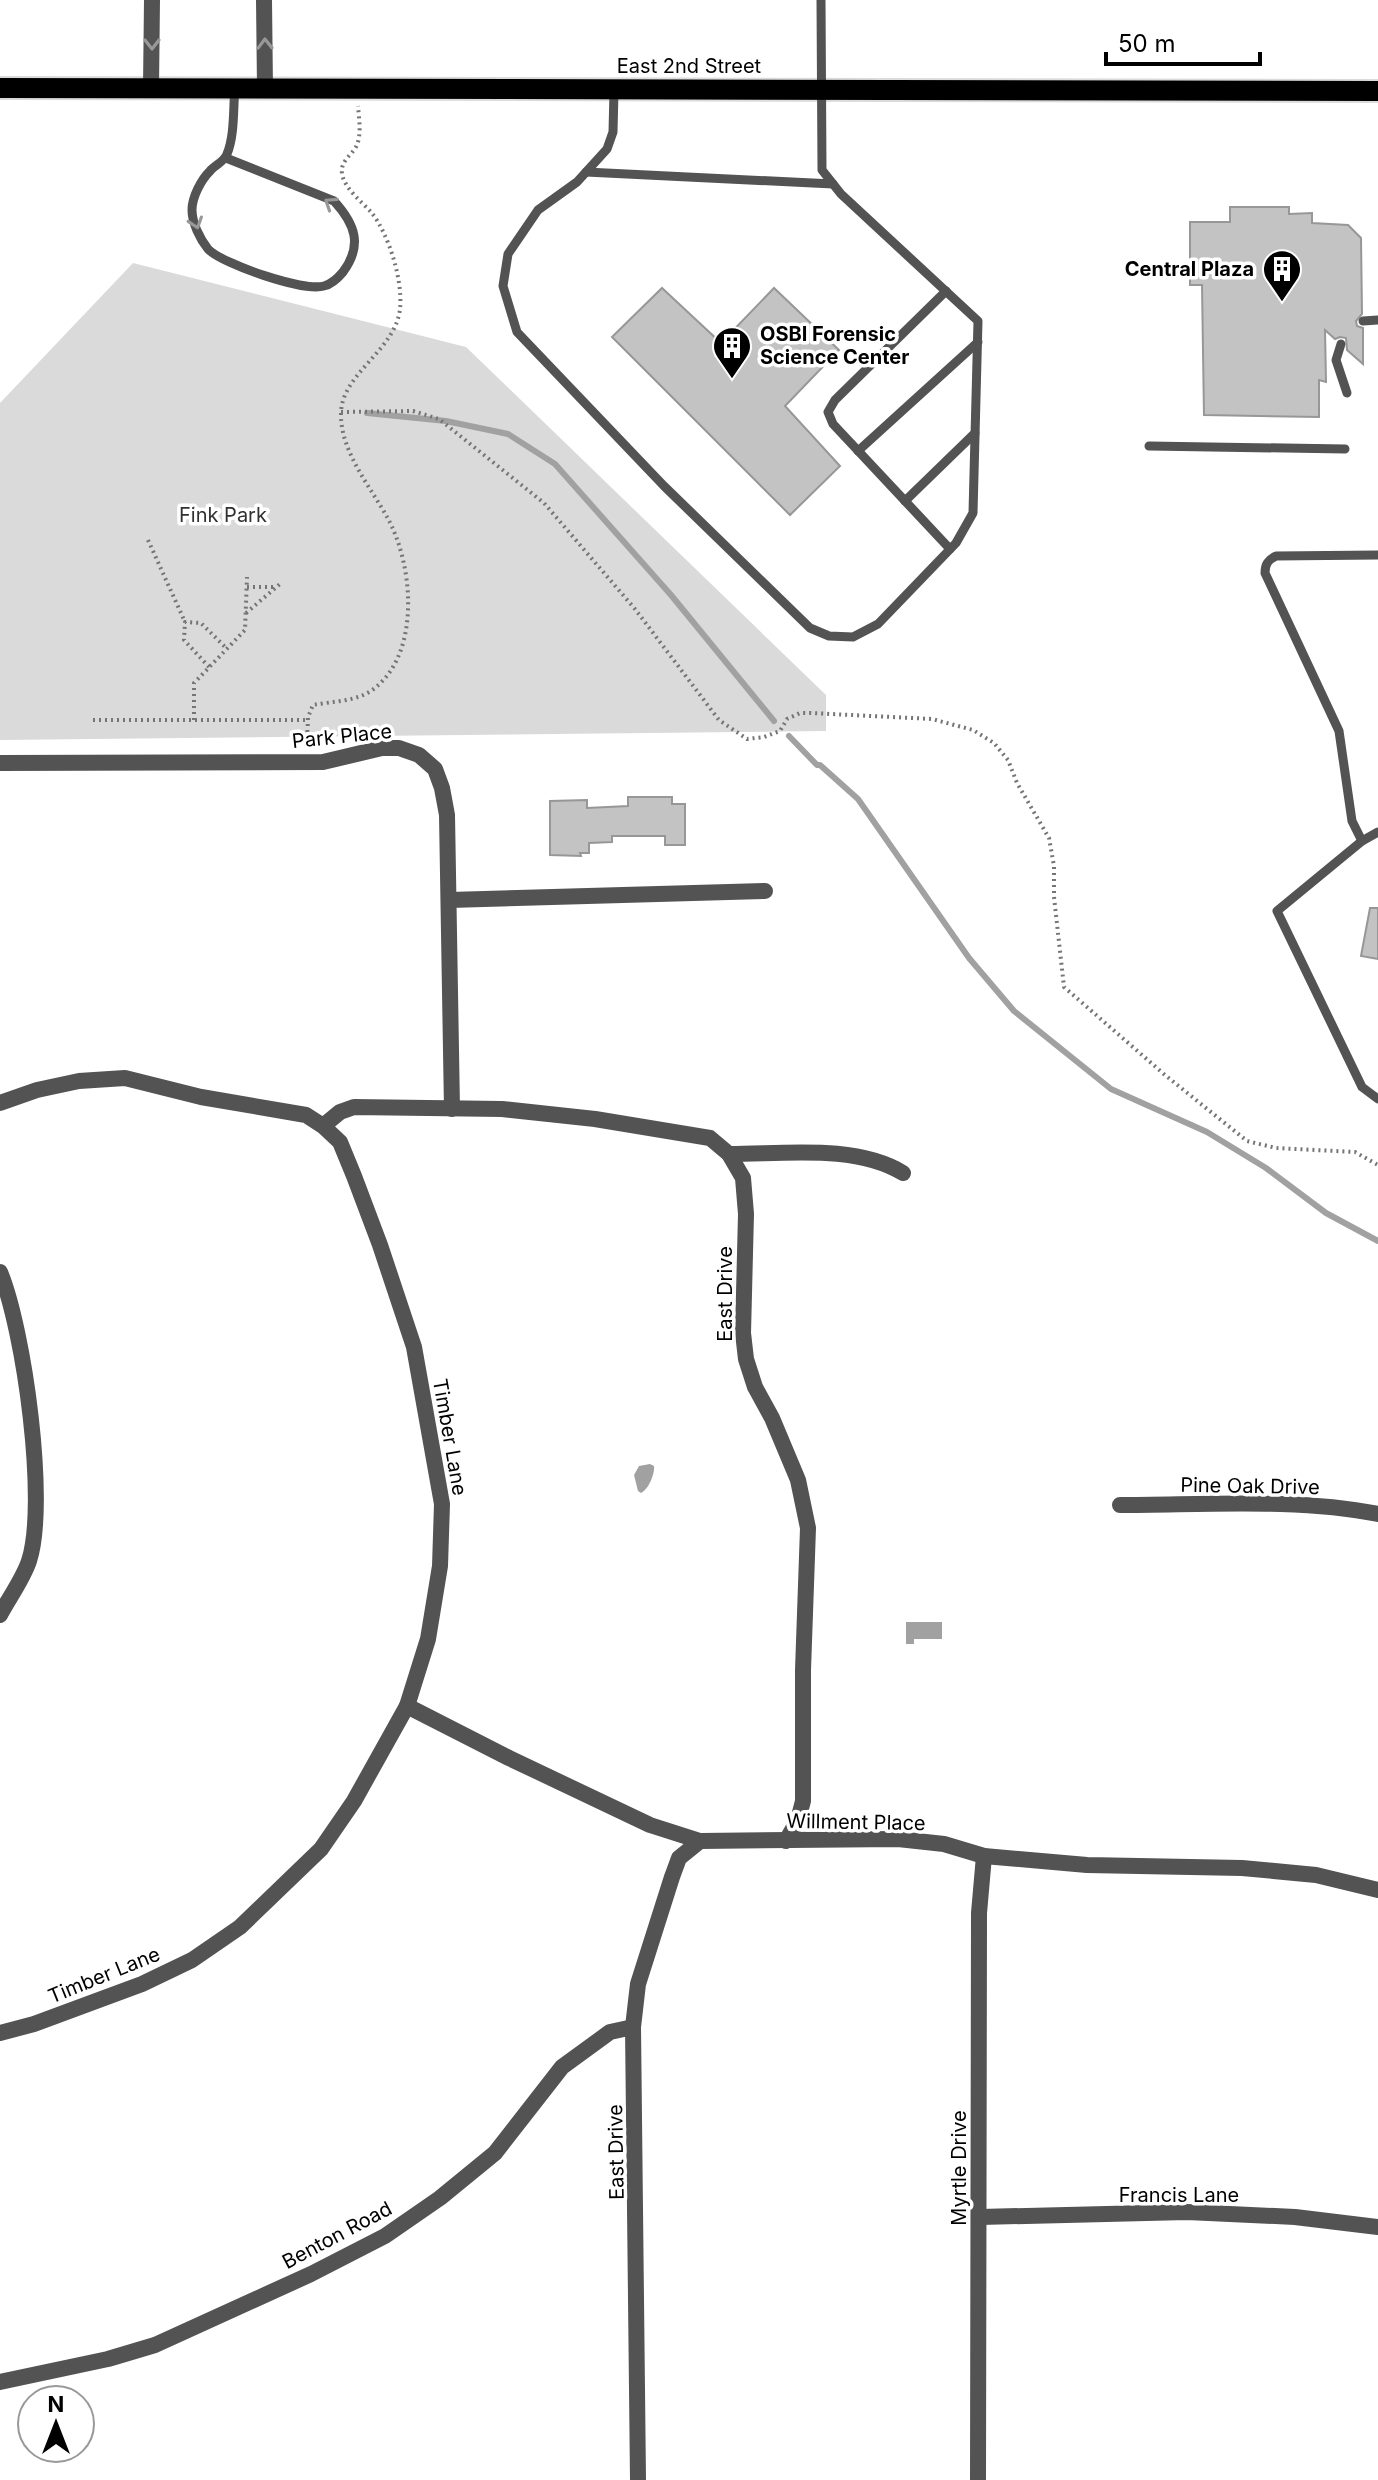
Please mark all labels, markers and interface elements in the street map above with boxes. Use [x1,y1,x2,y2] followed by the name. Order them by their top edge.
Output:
[1106,16,1260,66] scale bar
[1118,29,1176,58] text: 50 m
[256,37,274,50] one-way arrow
[143,38,160,51] one-way arrow
[617,54,762,78] street label: East 2nd Street
[325,197,339,212] one-way arrow
[187,216,203,229] one-way arrow
[1261,248,1303,303] building icon: Central Plaza
[1125,257,1254,281] place label: Central Plaza
[760,322,909,369] place label: OSBI Forensic Science Center
[711,325,753,380] building icon: OSBI Forensic Science Center
[179,503,267,527] park label: Fink Park
[291,719,393,753] street label: Park Place
[713,1246,737,1342] street label: East Drive
[428,1377,472,1497] street label: Timber Lane
[1180,1473,1320,1499] street label: Pine Oak Drive
[786,1809,926,1835] street label: Willment Place
[45,1942,163,2008] street label: Timber Lane
[603,2104,629,2200] street label: East Drive
[947,2110,971,2226] street label: Myrtle Drive
[1119,2183,1239,2207] street label: Francis Lane
[278,2196,396,2274] street label: Benton Road
[16,2384,96,2464] north arrow
[48,2391,64,2417] text: N

